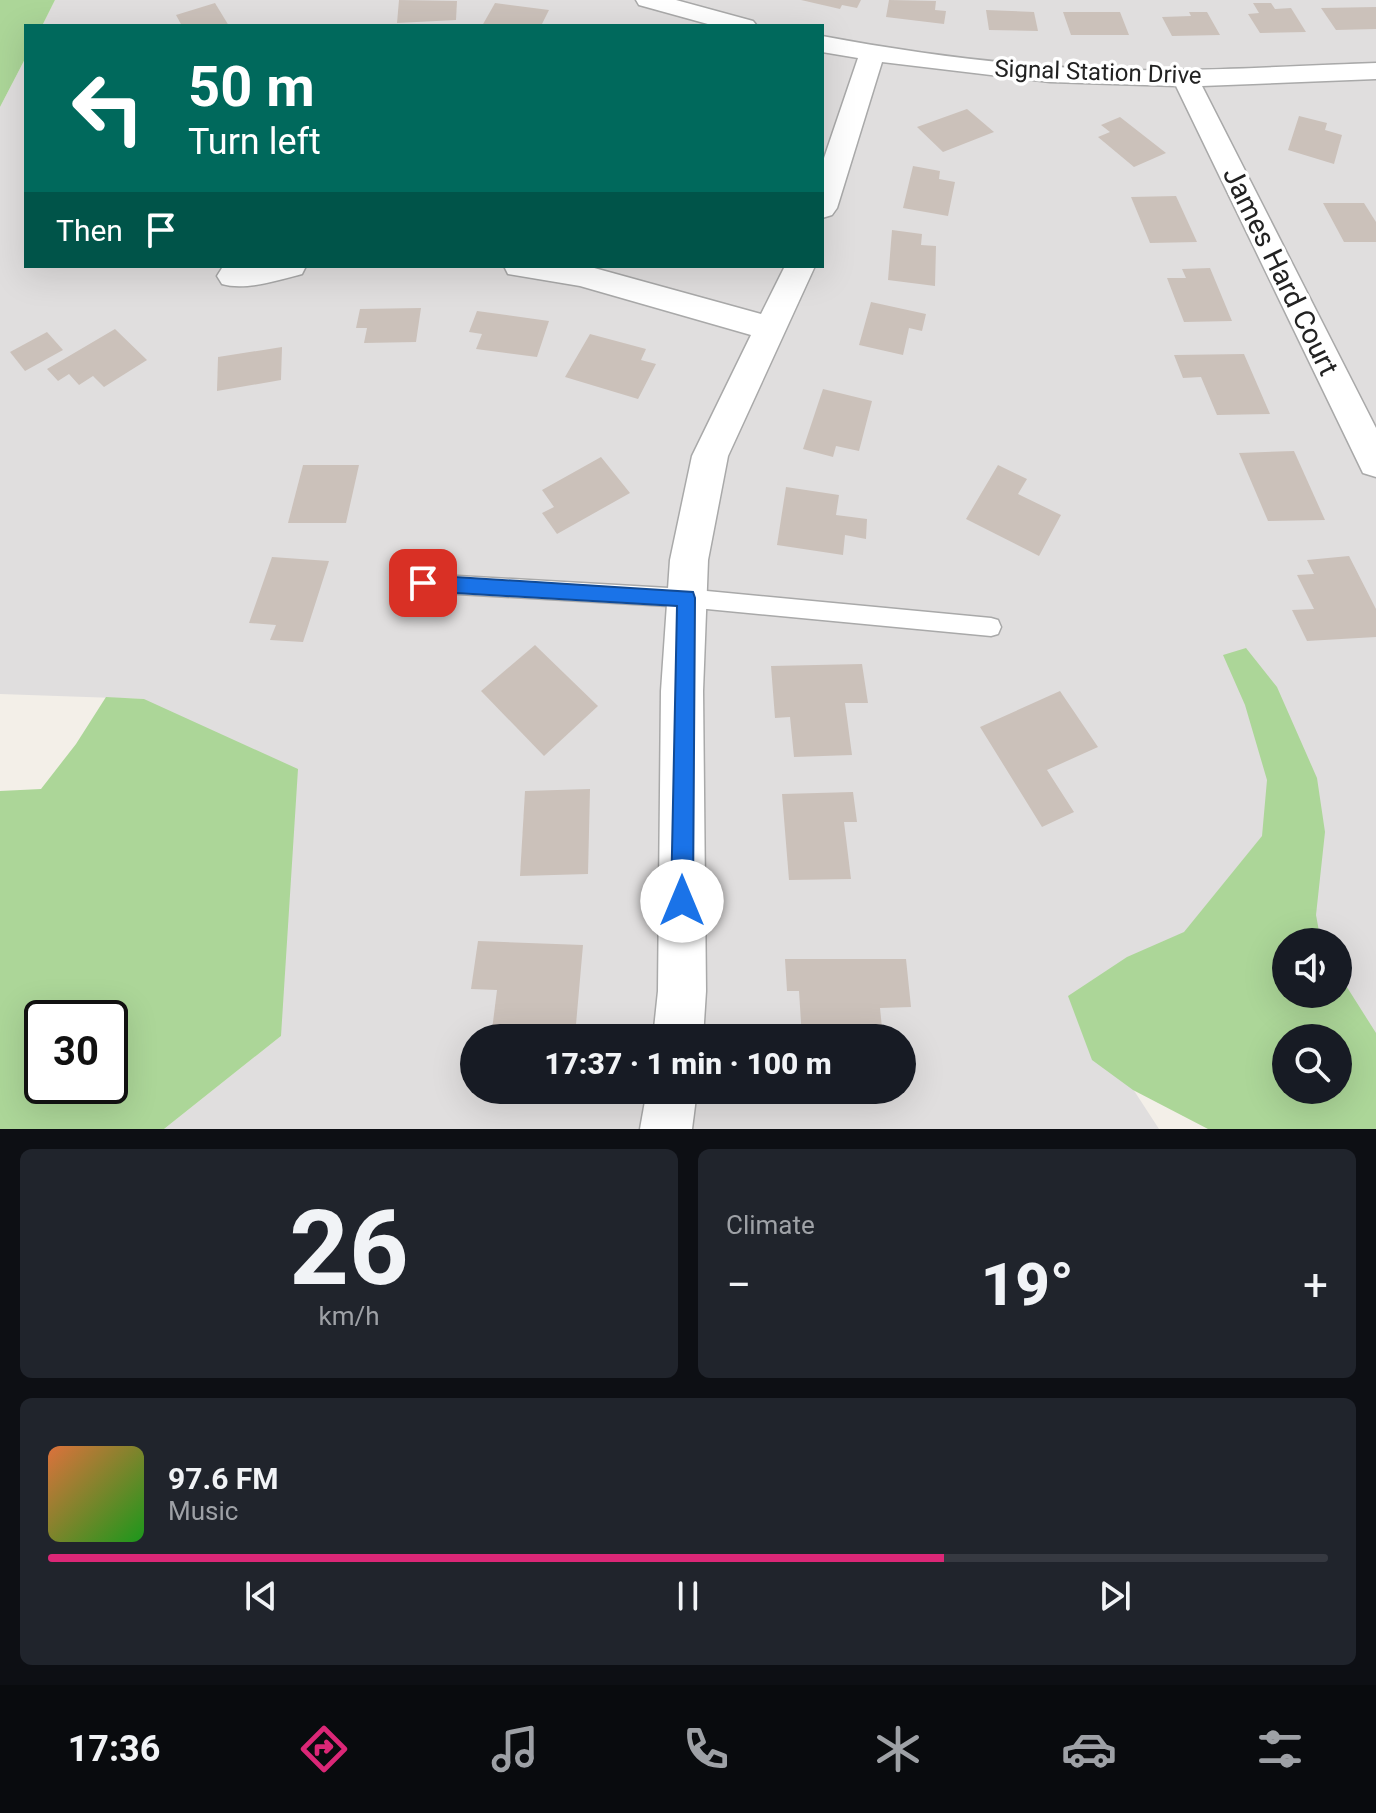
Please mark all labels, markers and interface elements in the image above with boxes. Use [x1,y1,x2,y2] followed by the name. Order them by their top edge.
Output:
[188,54,315,120] text: 50 m
[994,54,1202,90] street label: Signal Station Drive
[56,56,160,160] icon: left
[188,121,321,163] text: Turn left
[1216,162,1345,381] street label: James Hard Court
[139,208,183,252] icon: arrive
[56,213,123,248] text: Then
[389,549,457,617] pin
[401,561,445,605] icon: arrive
[640,859,724,943] position arrow
[1272,928,1352,1104] map controls
[1272,928,1352,1008] button: sound
[24,1000,128,1104] speed limit sign: 30
[1272,1024,1352,1104] button: search
[544,1046,832,1081] text: 17:37 · 1 min · 100 m
[289,1188,409,1309] text: 26
[726,1210,815,1240] text: Climate
[981,1249,1074,1320] text: 19°
[726,1259,751,1311] text: −
[1303,1259,1328,1311] text: +
[318,1301,380,1331] text: km/h
[168,1461,279,1496] text: 97.6 FM
[168,1496,238,1526] text: Music
[239,1574,283,1618] icon: previous
[666,1574,710,1618] icon: pause
[1093,1574,1137,1618] icon: next
[296,1721,352,1777] icon: directions
[487,1721,543,1777] icon: music
[678,1721,734,1777] icon: phone
[870,1721,926,1777] icon: climate
[1061,1721,1117,1777] icon: car
[1252,1721,1308,1777] icon: filters
[68,1728,160,1770] text: 17:36

